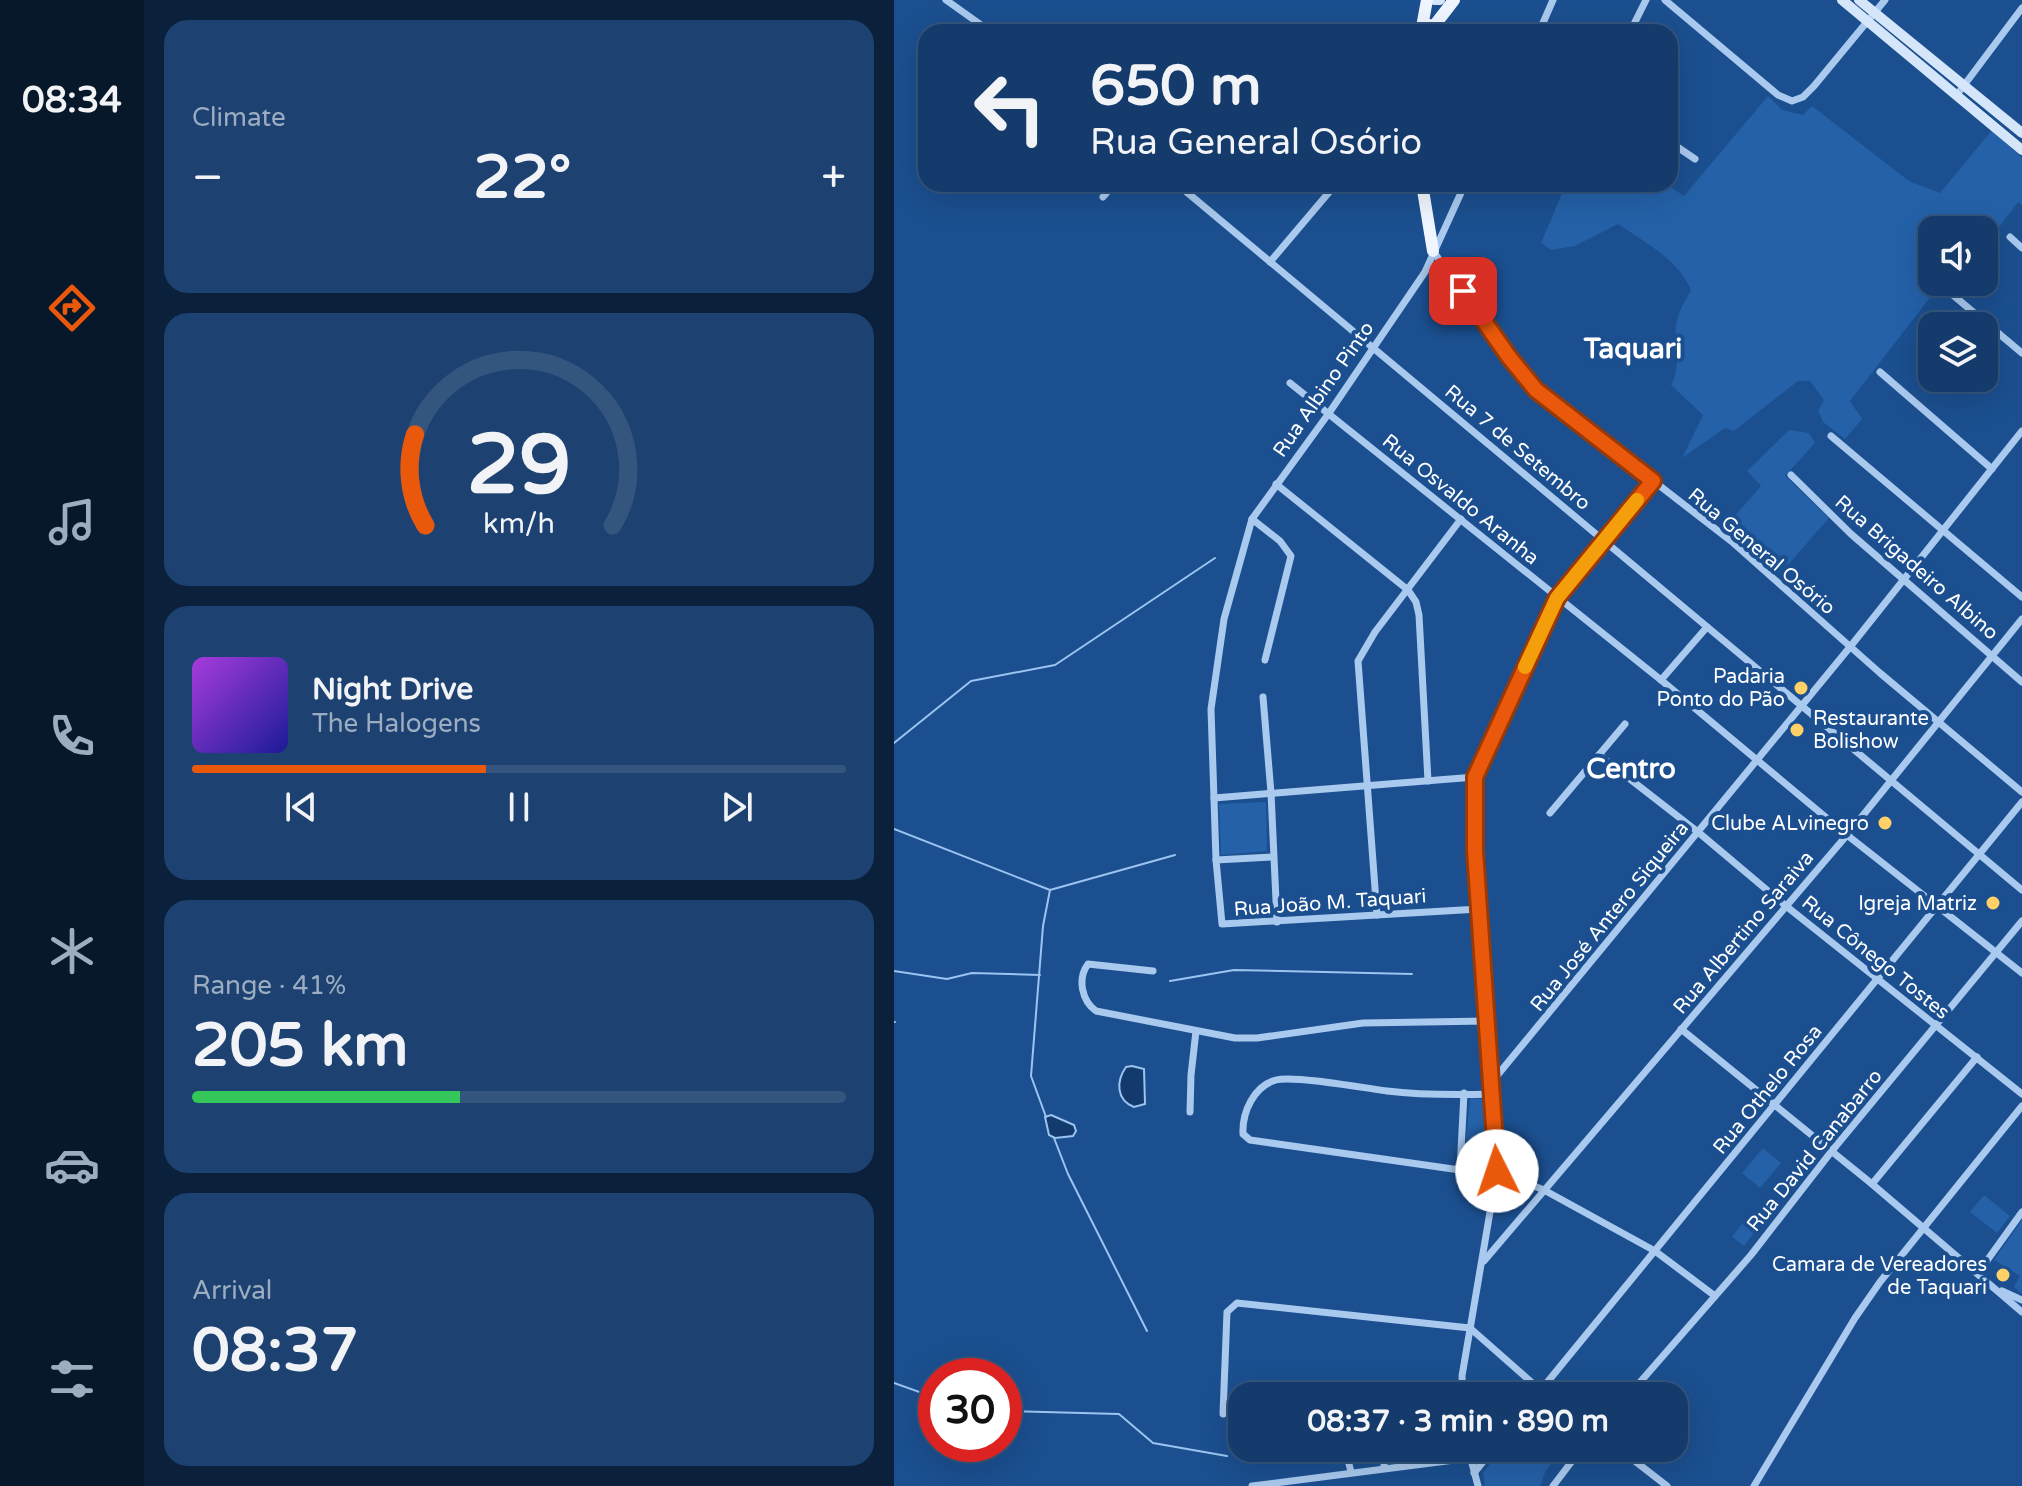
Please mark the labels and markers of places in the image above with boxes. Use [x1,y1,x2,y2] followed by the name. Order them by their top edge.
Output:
[1429,257,1497,325] pin
[1657,665,1785,712] place label: Padaria Ponto do Pão
[1792,679,1810,697] marker: Padaria Ponto do Pão
[1813,707,1929,754] place label: Restaurante Bolishow
[1788,721,1806,739] marker: Restaurante Bolishow
[1711,812,1869,836] place label: Clube ALvinegro
[1876,814,1894,832] marker: Clube ALvinegro
[1858,892,1977,916] place label: Igreja Matriz
[1984,894,2002,912] marker: Igreja Matriz
[1772,1253,1987,1300] place label: Camara de Vereadores de Taquari
[1994,1266,2012,1284] marker: Camara de Vereadores de Taquari

